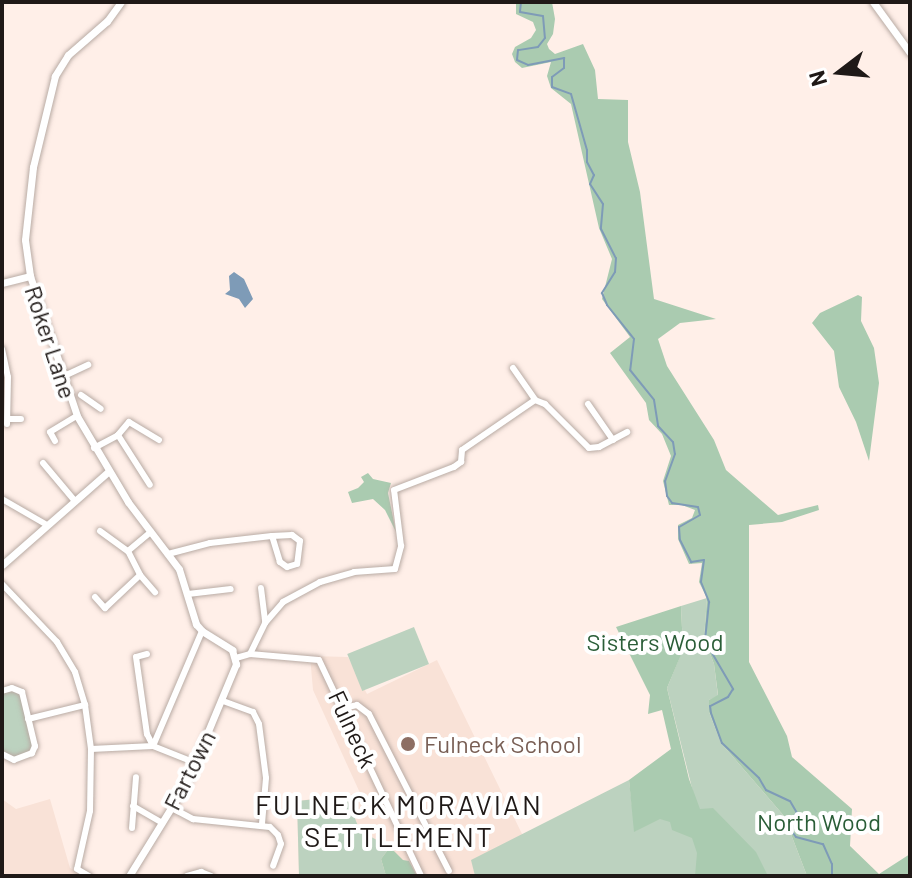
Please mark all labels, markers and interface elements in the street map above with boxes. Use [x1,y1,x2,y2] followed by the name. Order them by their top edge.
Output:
[800,32,880,112] north arrow
[802,68,831,89] text: N
[19,282,83,402] street label: Roker Lane
[587,628,723,656] park label: Sisters Wood
[323,686,383,772] street label: Fulneck
[157,725,221,815] street label: Fartown
[424,730,581,758] place label: Fulneck School
[399,735,417,753] marker: Fulneck School
[255,787,543,853] district label: FULNECK MORAVIAN SETTLEMENT
[757,808,881,836] park label: North Wood

